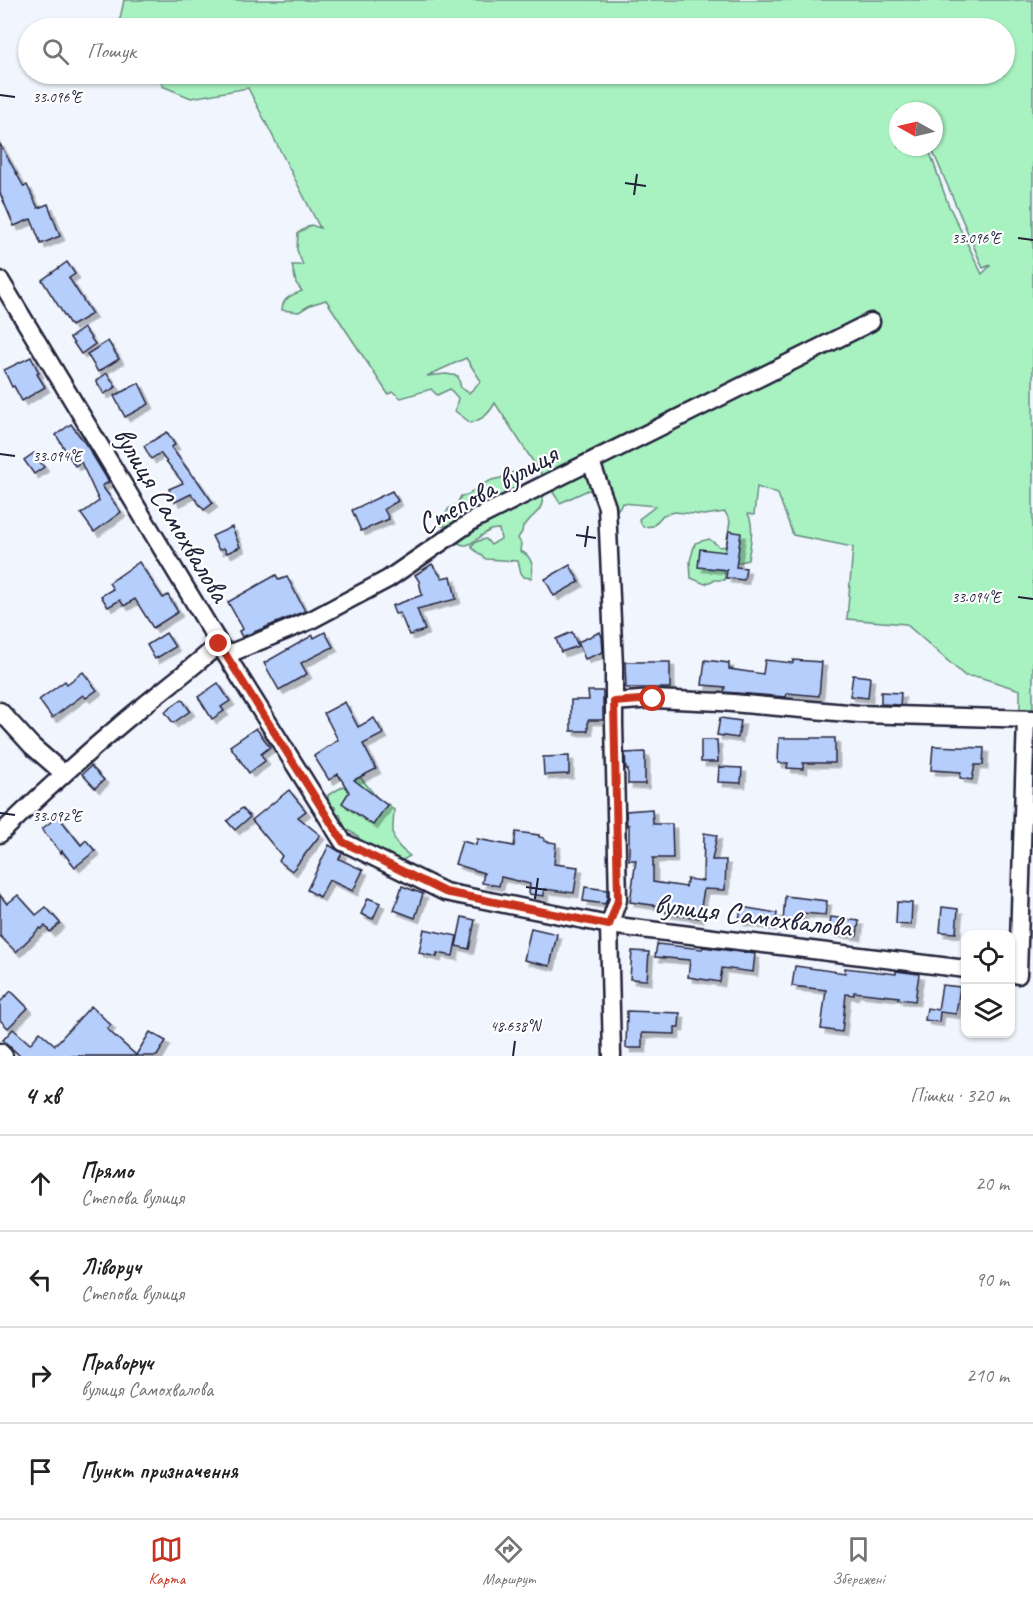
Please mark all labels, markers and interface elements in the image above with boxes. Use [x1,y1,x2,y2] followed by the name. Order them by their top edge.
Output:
[18,18,1015,84] search box
[39,35,72,68] icon: search
[87,37,136,65] text: Пошук
[33,88,84,107] text: 33.096°E
[889,102,943,156] north arrow
[952,229,1003,248] text: 33.096°E
[105,419,240,610] street label: вулиця Самохвалова
[410,434,566,543] street label: Степова вулиця
[33,447,84,466] text: 33.094°E
[952,588,1003,607] text: 33.094°E
[205,630,231,656] route end
[639,685,665,711] route start
[33,807,84,826] text: 33.092°E
[652,884,855,946] street label: вулиця Самохвалова
[961,930,1015,1038] map controls
[961,930,1015,984] button: locate
[961,984,1015,1038] button: layers
[490,1017,543,1036] text: 48.638°N
[24,1079,59,1112] text: 4 хв
[910,1083,1009,1108] text: Пішки · 320 m
[81,1157,133,1185] text: Прямо
[24,1167,57,1200] icon: ahead
[975,1171,1009,1196] text: 20 m
[81,1185,184,1210] text: Степова вулиця
[81,1253,141,1281] text: Ліворуч
[24,1263,57,1296] icon: left
[975,1267,1009,1292] text: 90 m
[81,1281,184,1306] text: Степова вулиця
[81,1349,153,1377] text: Праворуч
[24,1359,57,1392] icon: right
[966,1363,1009,1388] text: 210 m
[81,1377,213,1402] text: вулиця Самохвалова
[24,1455,57,1488] icon: arrive
[81,1457,238,1485] text: Пункт призначення
[149,1533,185,1589] tab: Карта
[482,1533,535,1589] tab: Маршрут
[832,1533,884,1589] tab: Збережені

